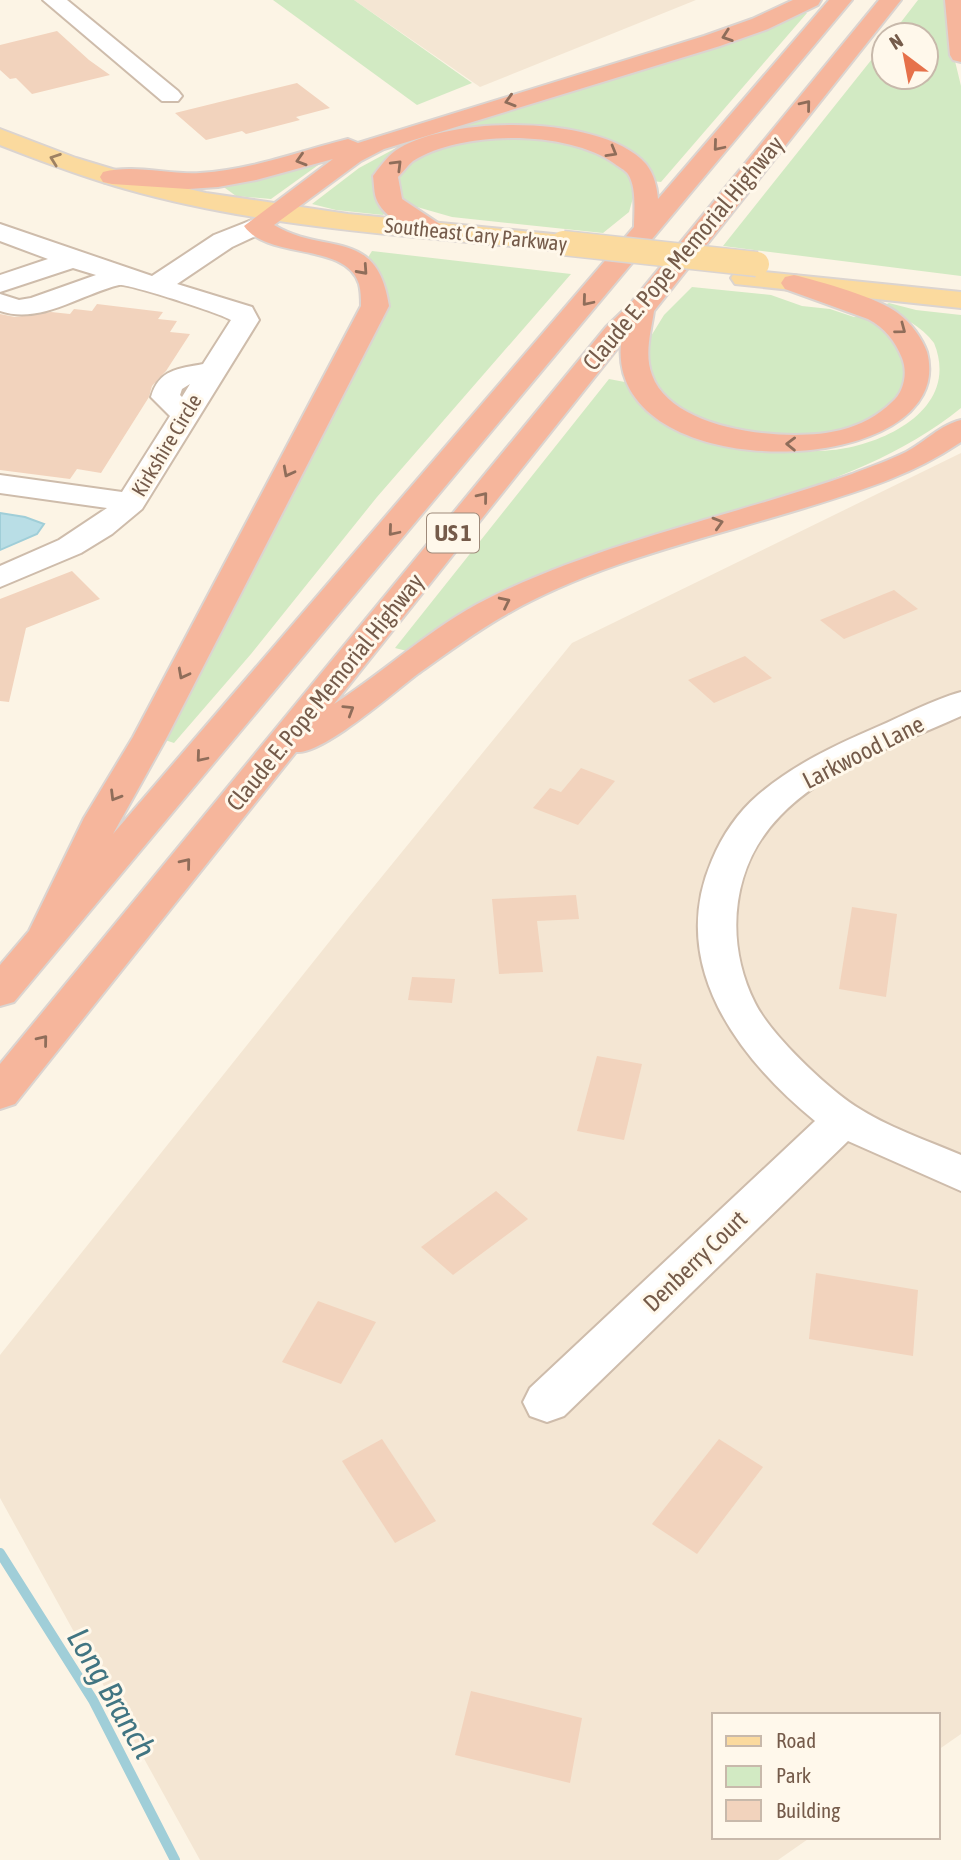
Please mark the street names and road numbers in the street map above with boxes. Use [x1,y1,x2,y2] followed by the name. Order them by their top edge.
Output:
[577,130,789,375] street label: Claude E. Pope Memorial Highway
[384,212,569,256] street label: Southeast Cary Parkway
[126,390,206,500] street label: Kirkshire Circle
[427,513,479,552] road number: US 1
[221,568,429,816] street label: Claude E. Pope Memorial Highway
[798,710,928,794] street label: Larkwood Lane
[638,1205,752,1317] street label: Denberry Court

